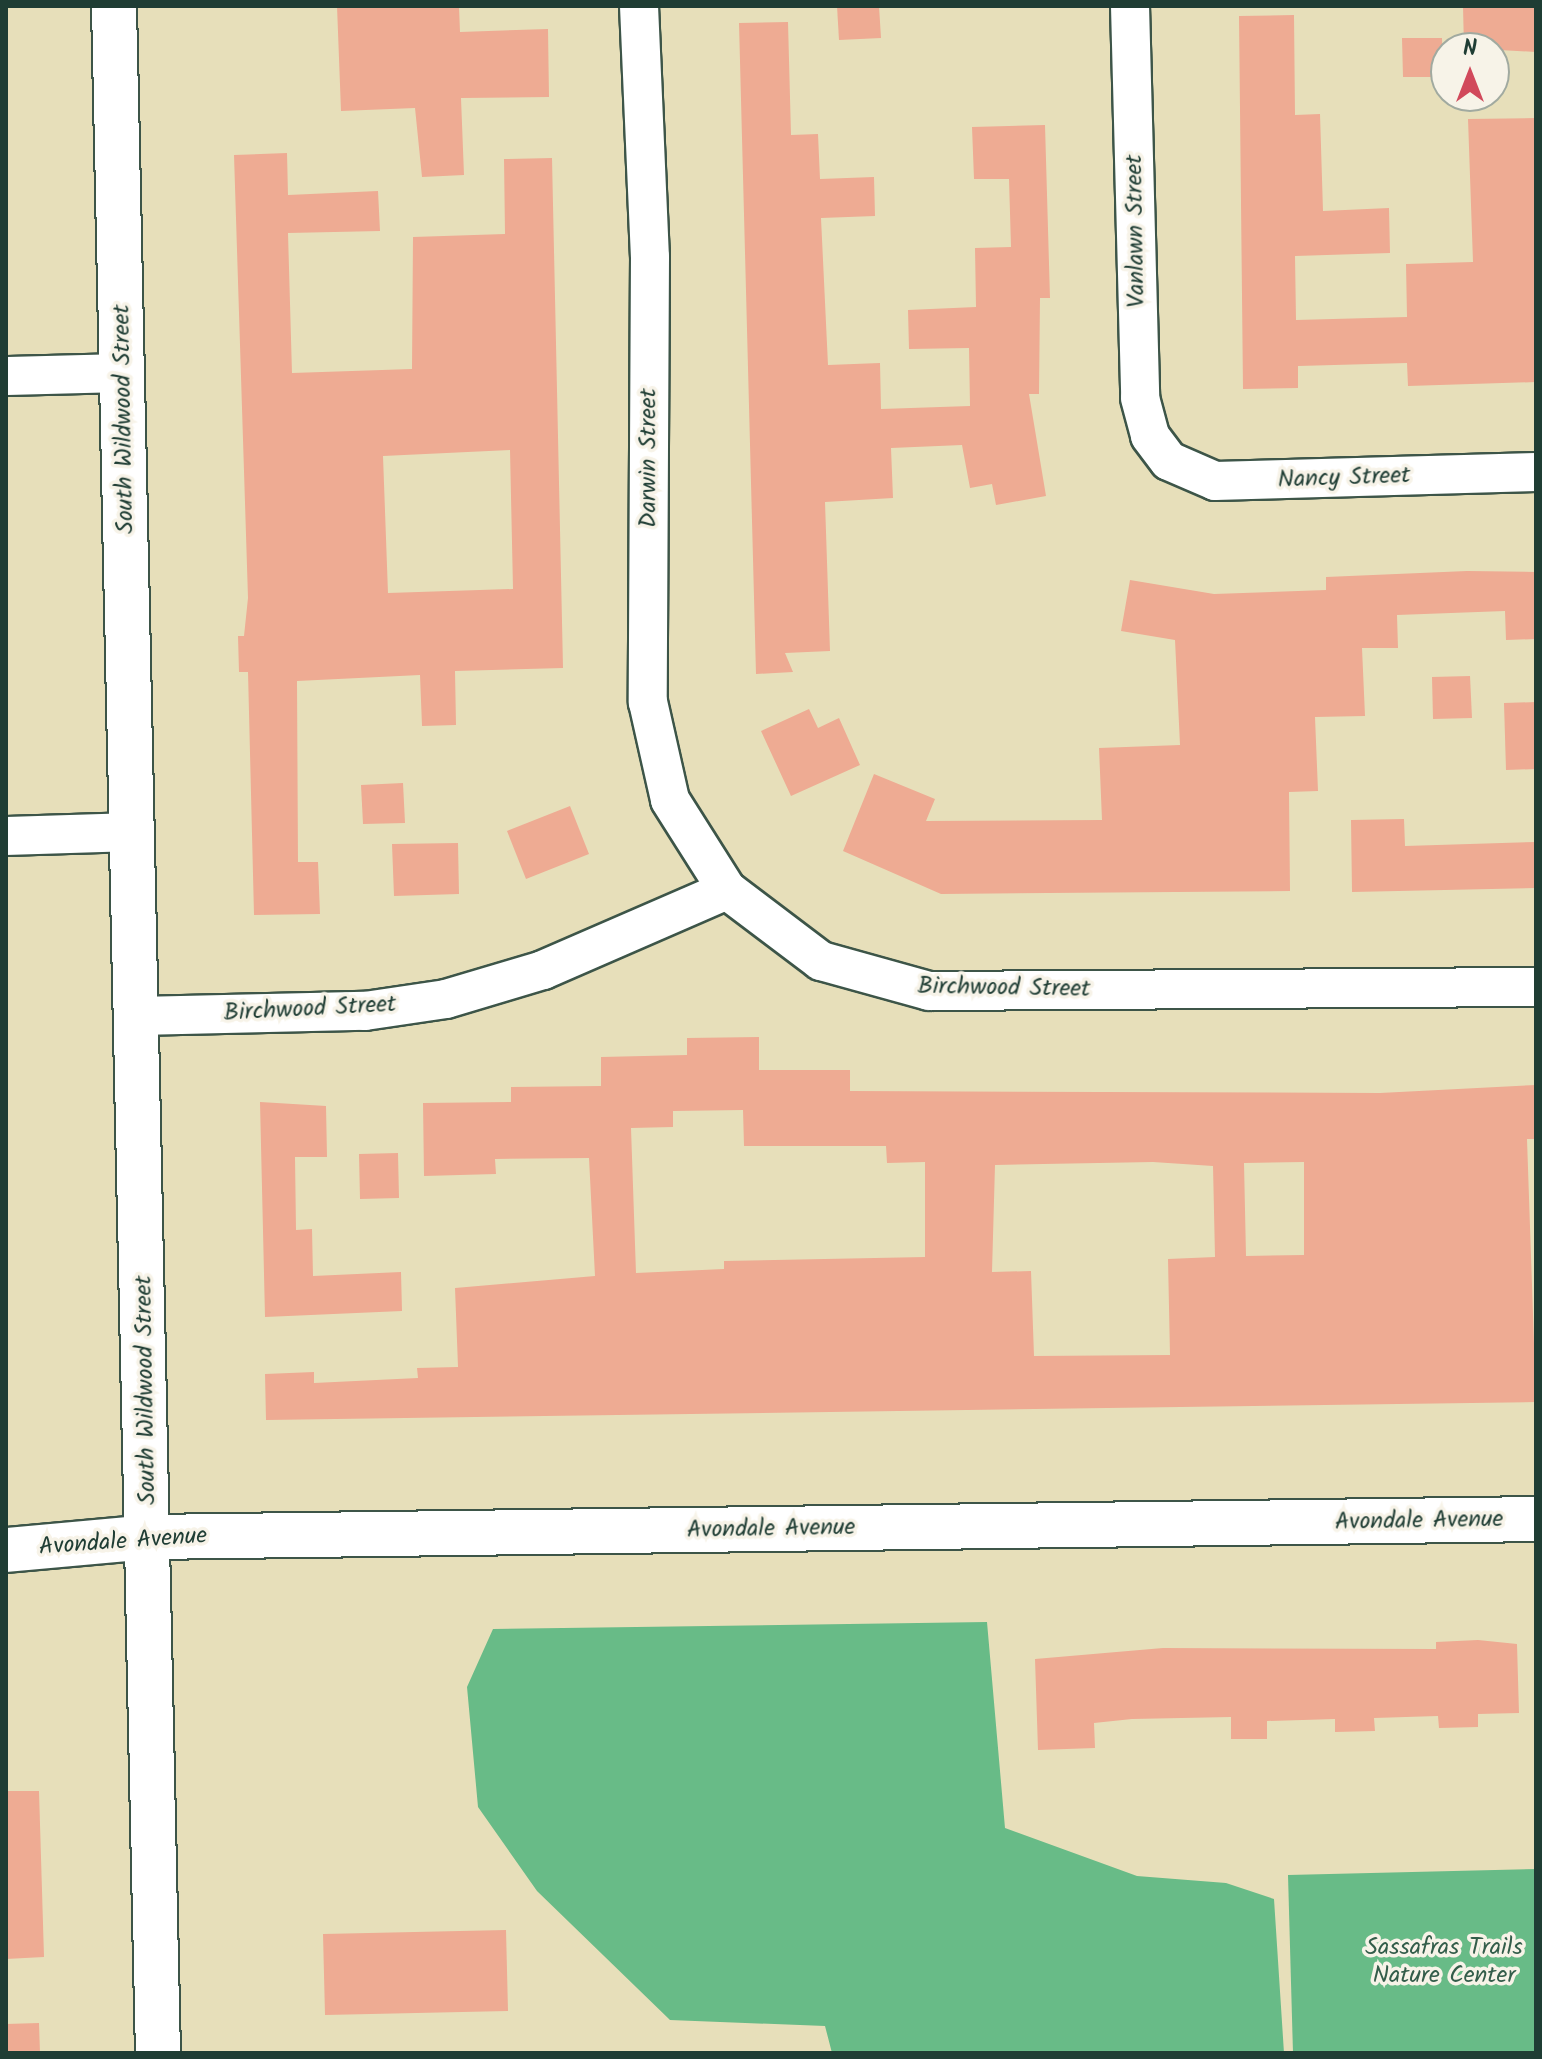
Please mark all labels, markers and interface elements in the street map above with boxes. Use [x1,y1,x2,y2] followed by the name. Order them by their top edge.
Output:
[1430,32,1510,112] north arrow
[1463,32,1477,67] text: N
[1120,154,1152,308] street label: Vanlawn Street
[108,304,140,534] street label: South Wildwood Street
[635,388,663,528] street label: Darwin Street
[1277,461,1411,495] street label: Nancy Street
[917,972,1091,1004] street label: Birchwood Street
[223,990,397,1028] street label: Birchwood Street
[130,1275,162,1505] street label: South Wildwood Street
[1334,1505,1504,1537] street label: Avondale Avenue
[686,1513,856,1545] street label: Avondale Avenue
[38,1522,208,1562] street label: Avondale Avenue
[1365,1934,1523,1990] park label: Sassafras Trails Nature Center

